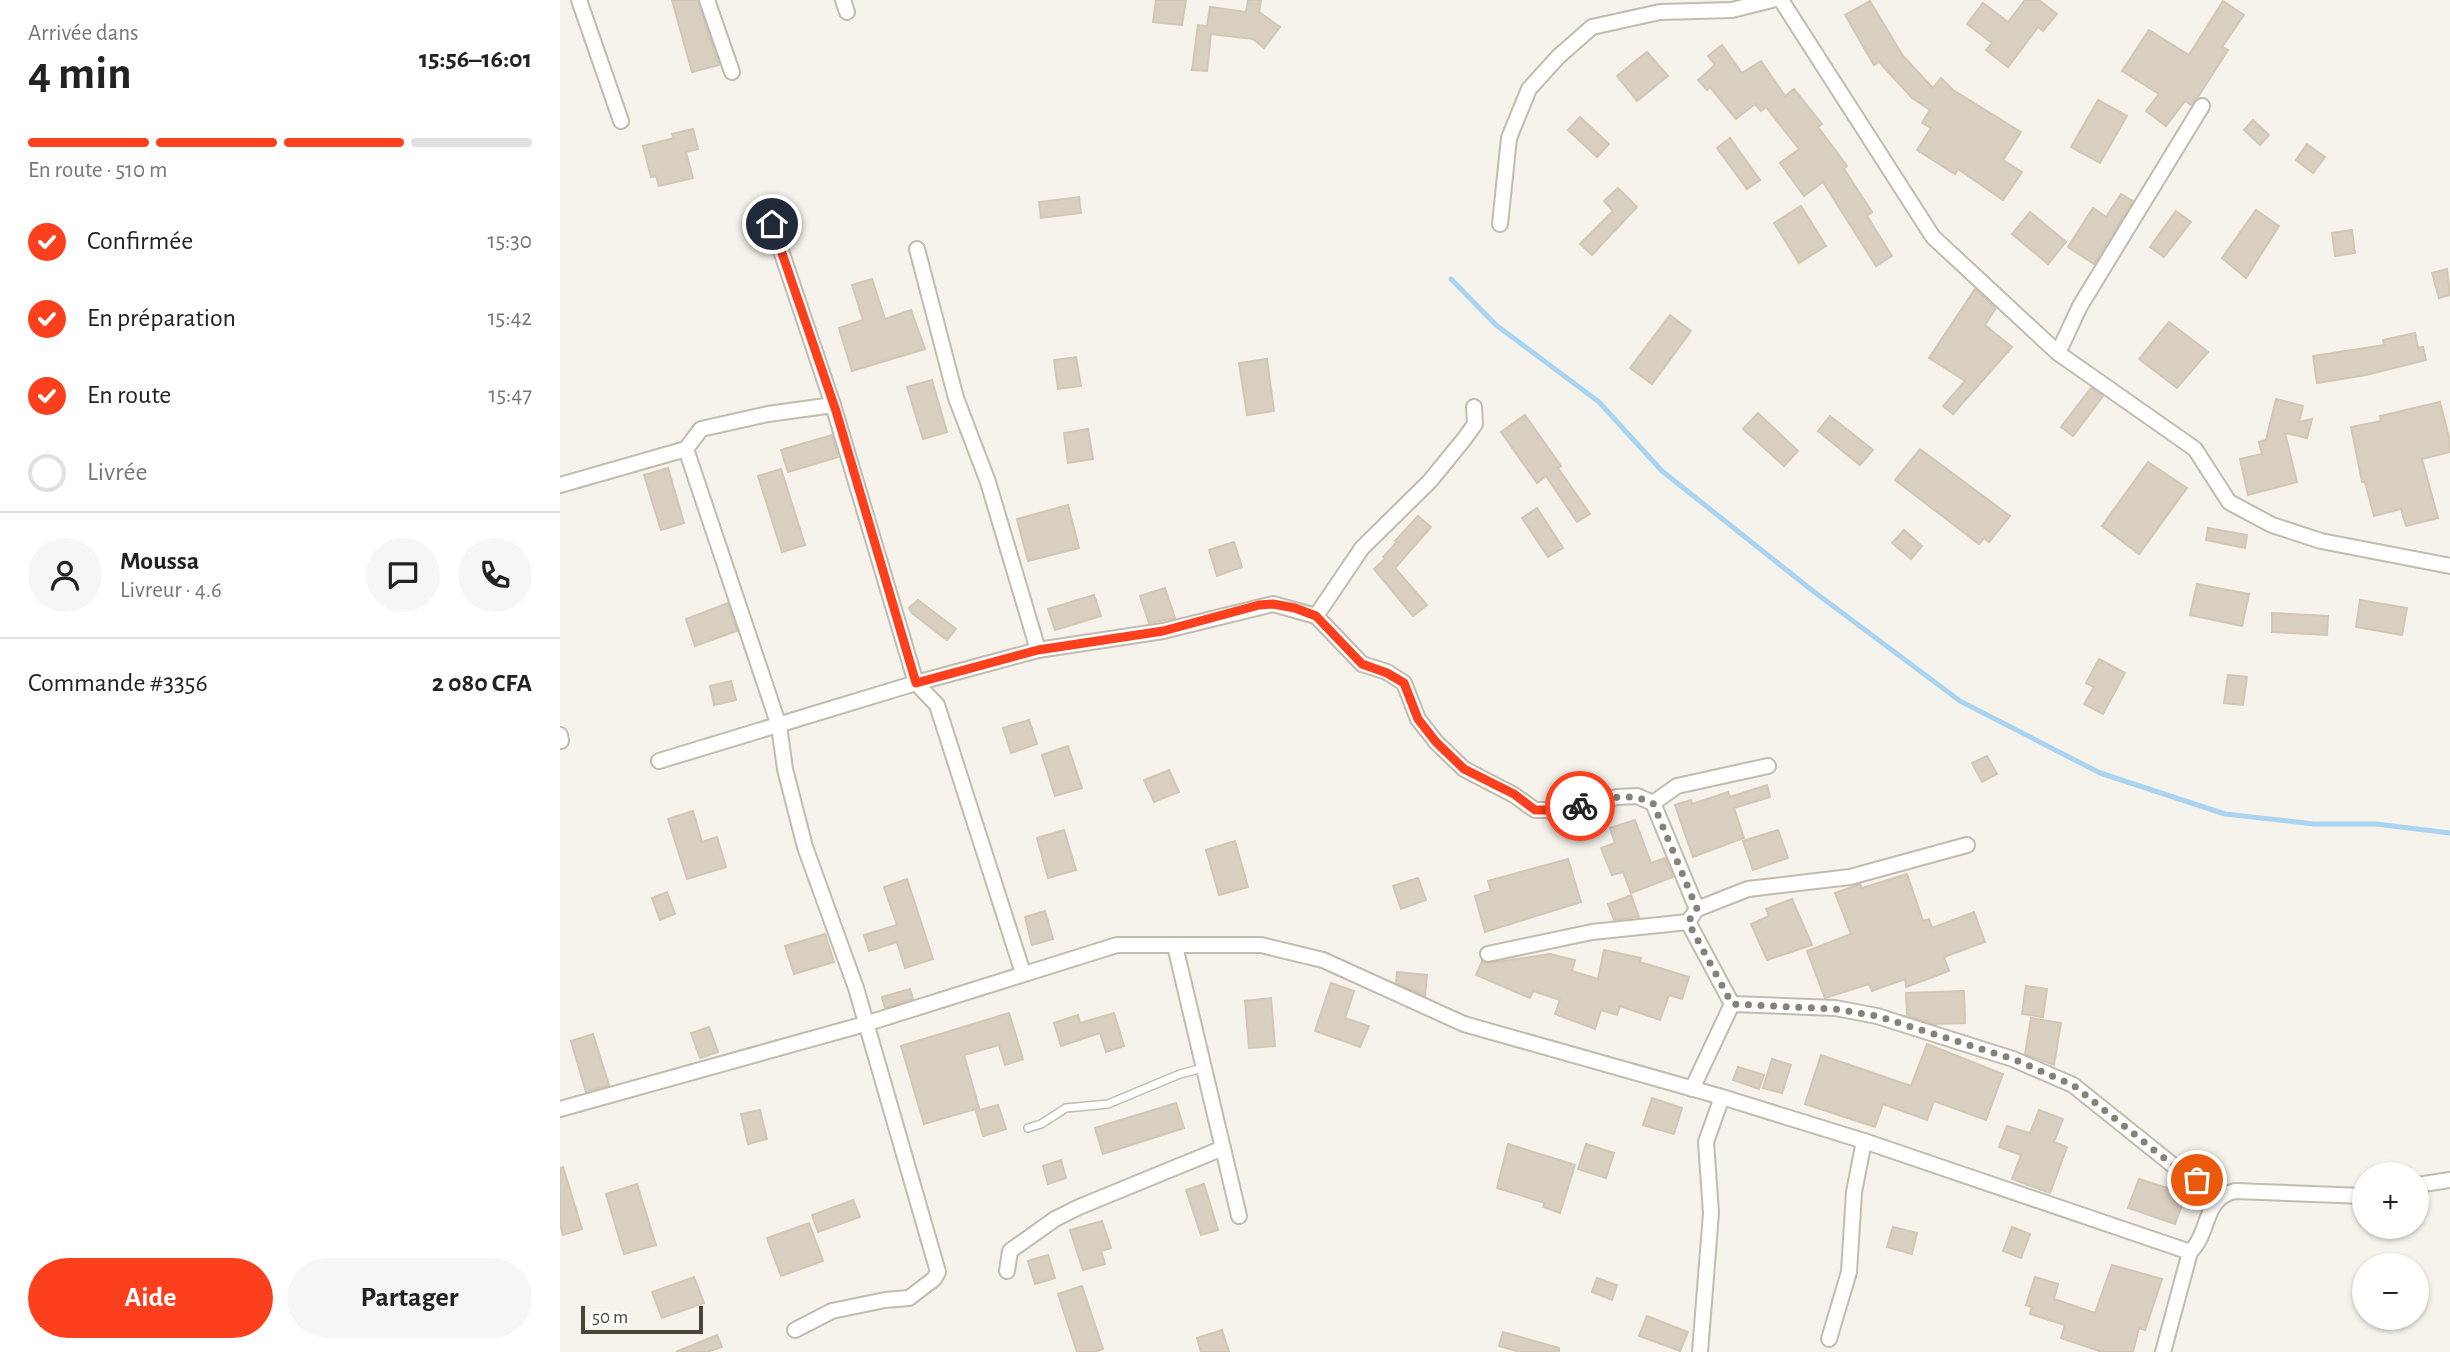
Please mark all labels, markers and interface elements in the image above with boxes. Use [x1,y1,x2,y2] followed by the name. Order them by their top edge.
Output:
[28,22,139,45] text: Arrivée dans
[419,46,532,72] text: 15:56–16:01
[28,51,132,97] text: 4 min
[28,159,167,182] text: En route · 510 m
[742,194,802,254] pin
[753,205,791,243] icon: home
[28,223,66,261] icon: check
[87,228,193,254] text: Confirmée
[488,230,532,253] text: 15:30
[28,300,66,338] icon: check
[87,305,236,331] text: En préparation
[488,307,532,330] text: 15:42
[28,377,66,415] icon: check
[87,382,171,408] text: En route
[489,384,532,407] text: 15:47
[87,459,147,485] text: Livrée
[28,538,102,612] button: person
[366,538,440,612] button: chat
[458,538,532,612] button: phone
[120,548,199,574] text: Moussa
[120,579,222,602] text: Livreur · 4.6
[28,670,208,696] text: Commande #3356
[432,670,532,696] text: 2 080 CFA
[1545,771,1615,841] courier
[1561,787,1599,825] icon: bike
[2167,1150,2227,1210] pin
[2178,1161,2216,1199] icon: bag
[2352,1162,2429,1330] map controls
[2352,1162,2429,1239] button: +
[2352,1253,2429,1330] button: −
[28,1258,273,1338] button: Aide
[287,1258,532,1338] button: Partager
[581,1303,704,1335] scale bar
[592,1308,628,1327] text: 50 m

